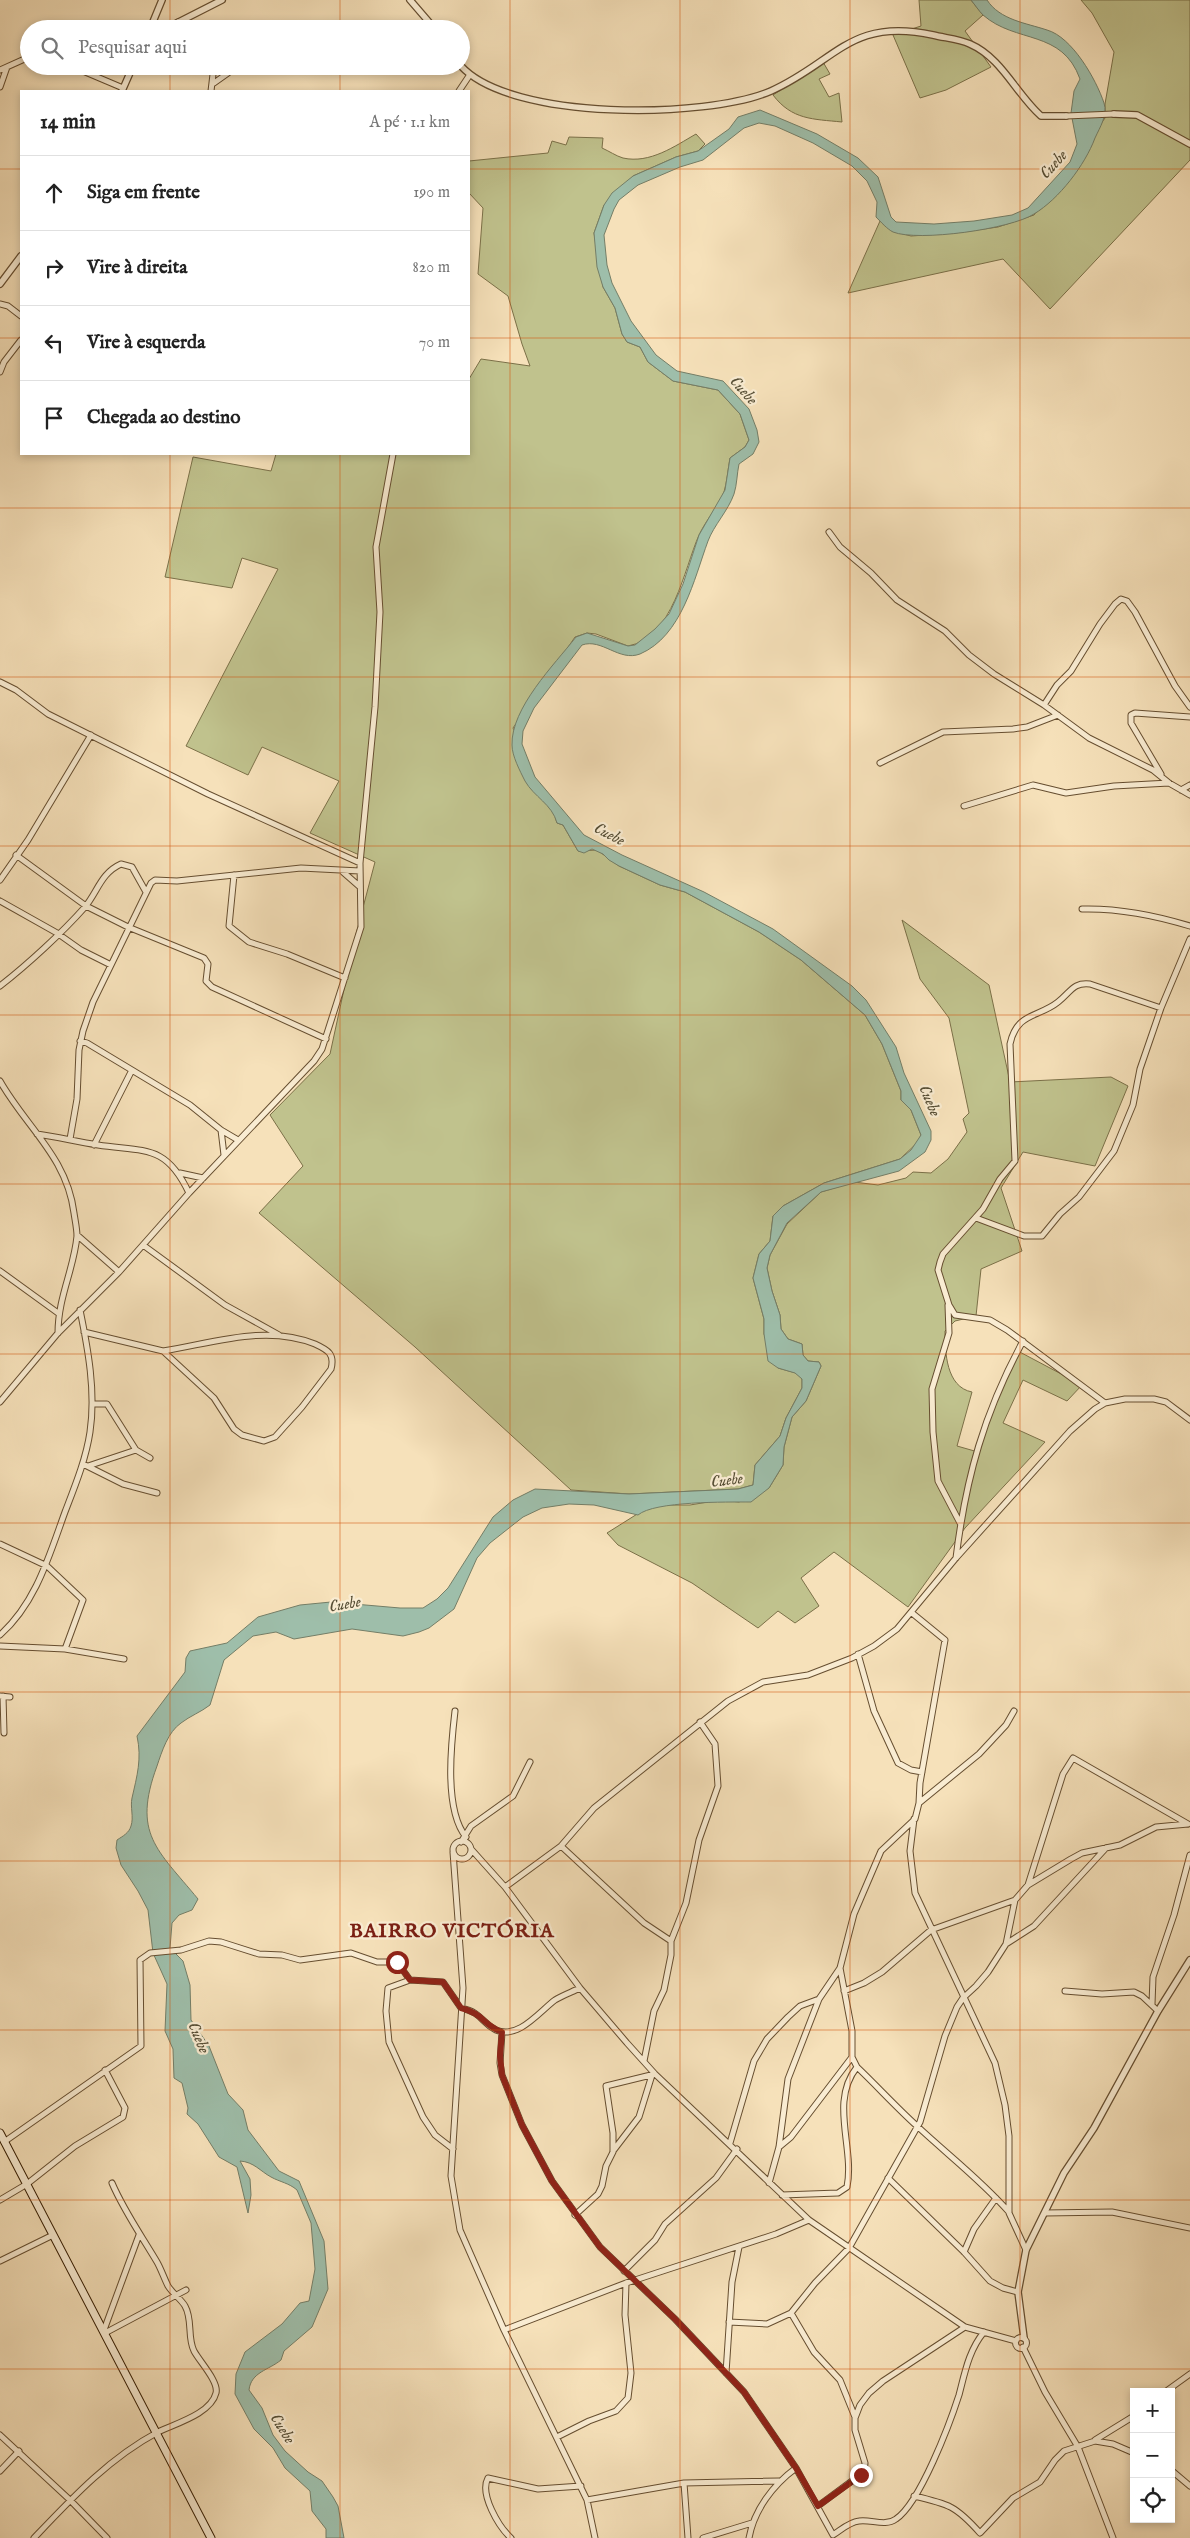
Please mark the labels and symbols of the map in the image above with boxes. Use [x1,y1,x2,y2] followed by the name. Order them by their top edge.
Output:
[1036,146,1073,184] water label: Cuebe
[725,372,762,410] water label: Cuebe
[590,819,628,851] water label: Cuebe
[914,1082,945,1120] water label: Cuebe
[710,1469,745,1493] water label: Cuebe
[327,1592,363,1618] water label: Cuebe
[349,1919,555,1944] district label: BAIRRO VICTÓRIA
[386,1951,409,1974] route start
[183,2019,214,2057] water label: Cuebe
[265,2410,299,2448] water label: Cuebe
[850,2464,873,2487] route end

